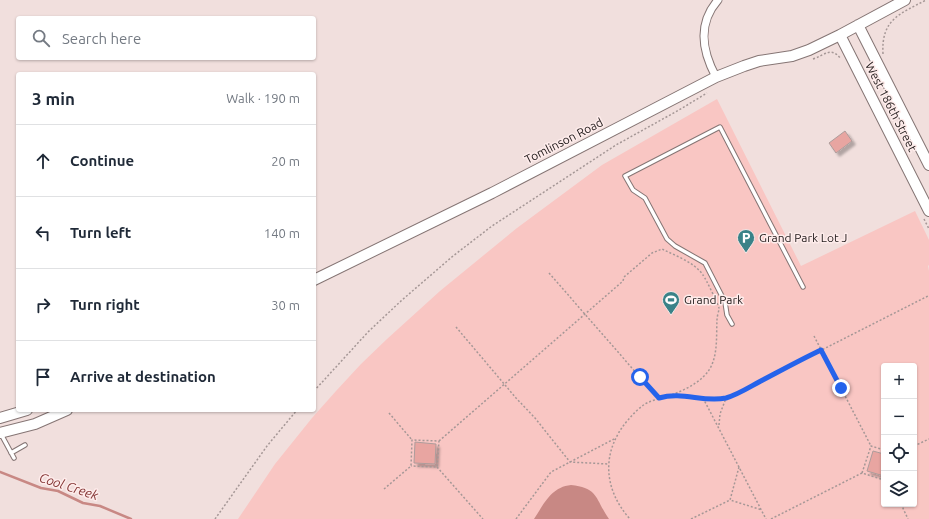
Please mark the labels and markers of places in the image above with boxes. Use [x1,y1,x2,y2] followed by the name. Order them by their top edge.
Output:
[736,228,756,253] parking icon: Grand Park Lot J
[759,231,847,244] place label: Grand Park Lot J
[661,290,681,315] sports icon: Grand Park
[684,293,743,306] place label: Grand Park

